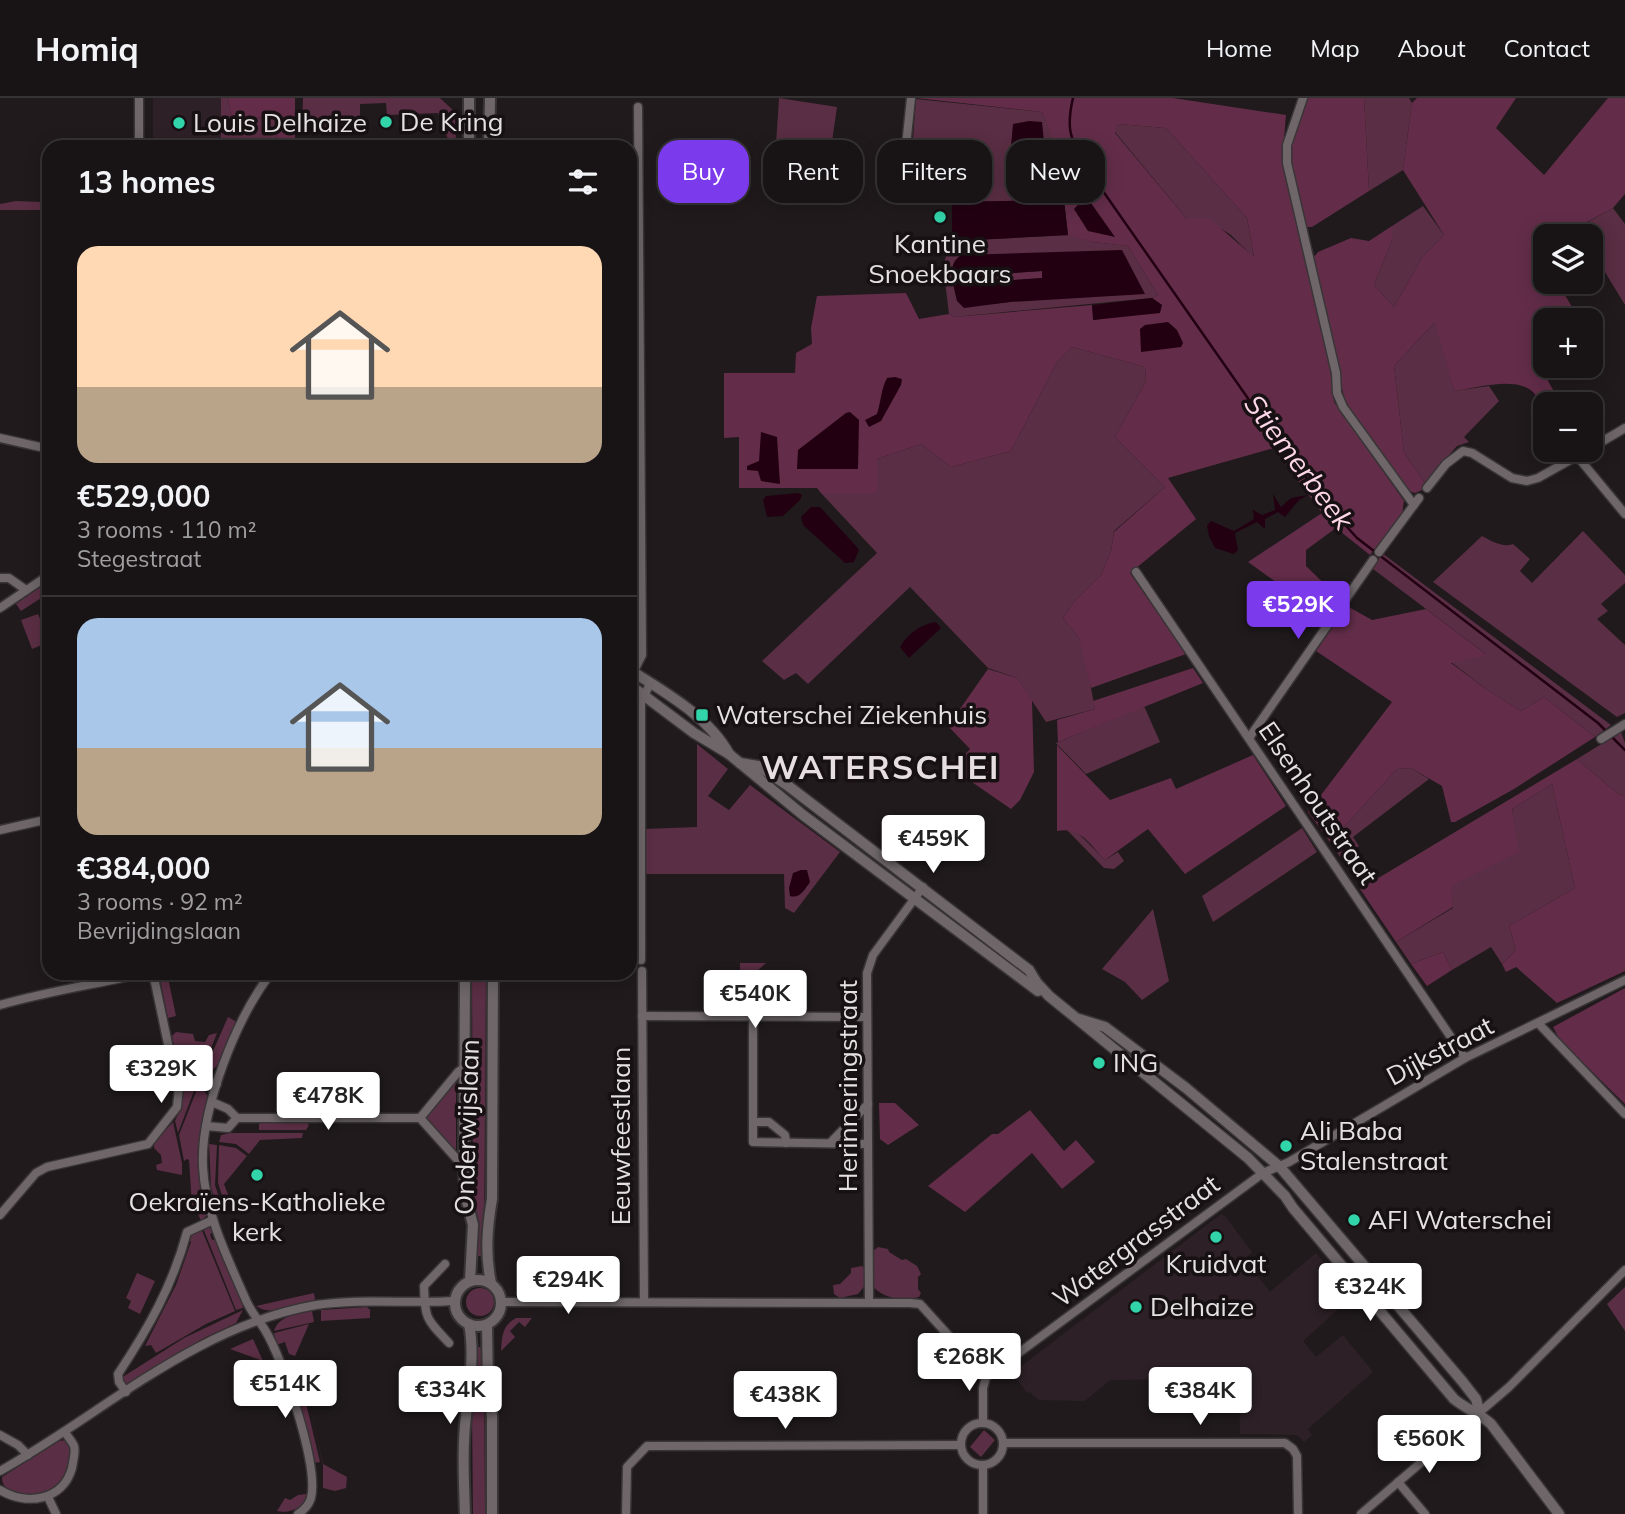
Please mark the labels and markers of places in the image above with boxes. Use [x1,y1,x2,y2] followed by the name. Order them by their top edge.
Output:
[400,105,503,138] place label: De Kring
[193,106,367,139] place label: Louis Delhaize
[378,114,394,130] marker: De Kring
[171,115,187,131] marker: Louis Delhaize
[932,209,948,225] marker: Kantine Snoekbaars
[869,227,1011,290] place label: Kantine Snoekbaars
[1249,582,1347,641] pin: €529K
[716,698,987,731] place label: Waterschei Ziekenhuis
[694,707,710,723] marker: Waterschei Ziekenhuis
[884,816,982,875] pin: €459K
[706,970,804,1030] pin: €540K
[112,1046,210,1105] pin: €329K
[1113,1046,1158,1079] place label: ING
[1091,1055,1107,1071] marker: ING
[279,1072,377,1132] pin: €478K
[1300,1114,1448,1177] place label: Ali Baba Stalenstraat
[1278,1138,1294,1154] marker: Ali Baba Stalenstraat
[249,1167,265,1183] marker: Oekraïens-Katholieke kerk
[128,1185,386,1248] place label: Oekraïens-Katholieke kerk
[1368,1203,1552,1236] place label: AFI Waterschei
[1346,1212,1362,1228] marker: AFI Waterschei
[1208,1229,1224,1245] marker: Kruidvat
[1166,1247,1266,1280] place label: Kruidvat
[519,1256,617,1316] pin: €294K
[1321,1264,1419,1323] pin: €324K
[1150,1290,1254,1323] place label: Delhaize
[1128,1299,1144,1315] marker: Delhaize
[920,1334,1018,1393] pin: €268K
[236,1360,334,1420] pin: €514K
[401,1366,499,1426] pin: €334K
[1151,1368,1249,1427] pin: €384K
[736,1372,834,1431] pin: €438K
[1380,1416,1478,1475] pin: €560K

